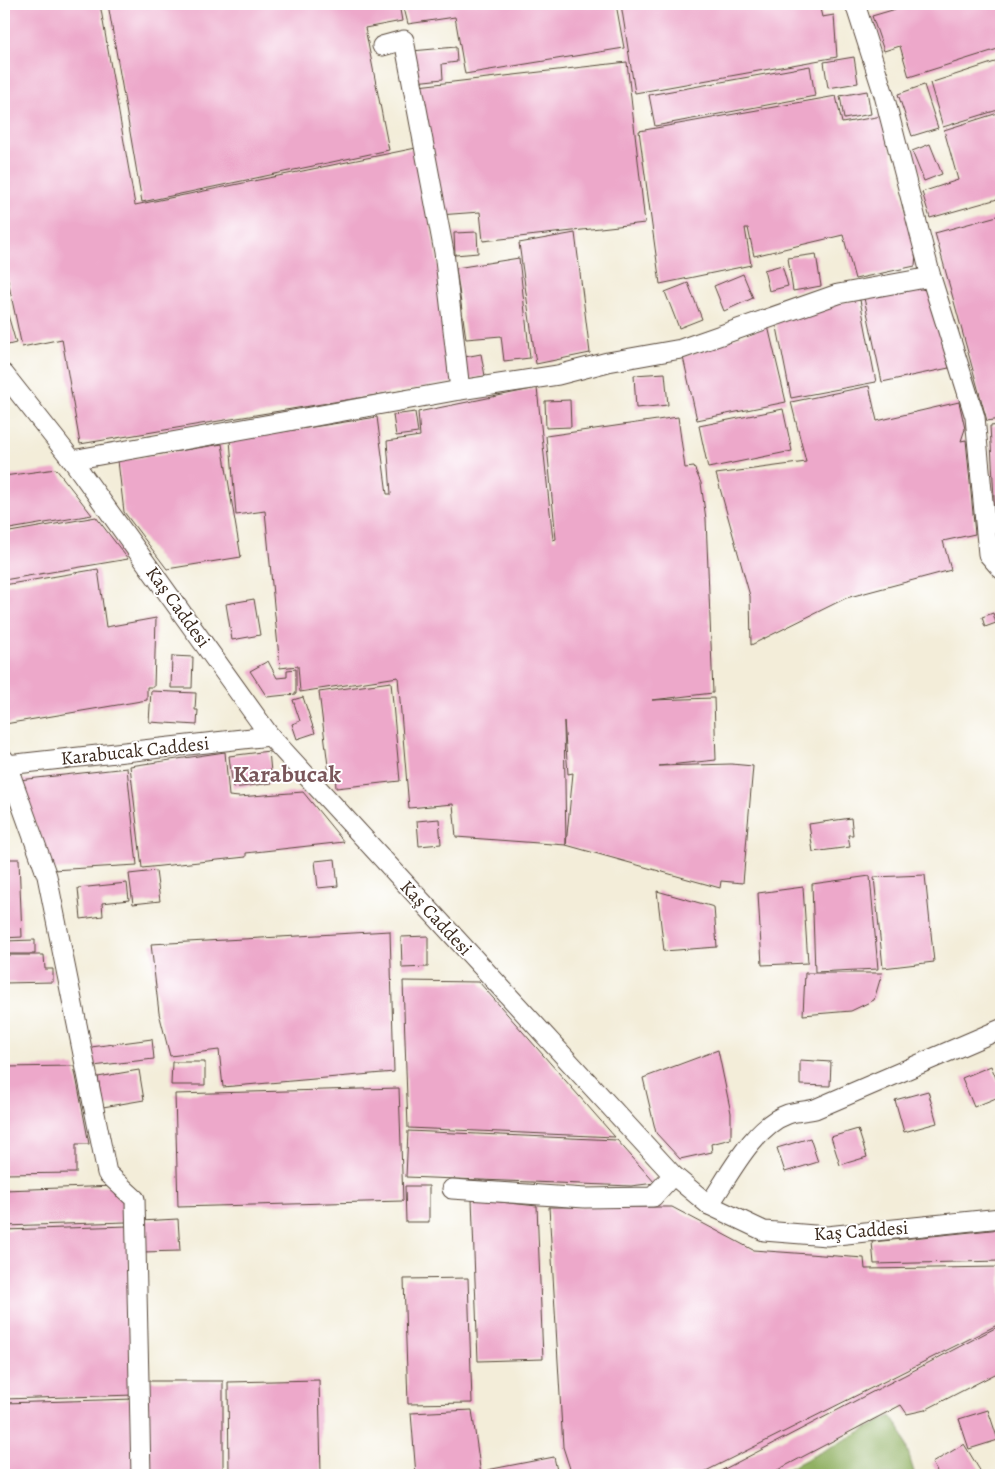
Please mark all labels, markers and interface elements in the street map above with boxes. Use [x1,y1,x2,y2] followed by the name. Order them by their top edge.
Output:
[140,561,216,653] street label: Kaş Caddesi
[60,730,210,772] street label: Karabucak Caddesi
[233,758,342,790] district label: Karabucak
[394,875,478,961] street label: Kaş Caddesi
[813,1215,909,1247] street label: Kaş Caddesi

